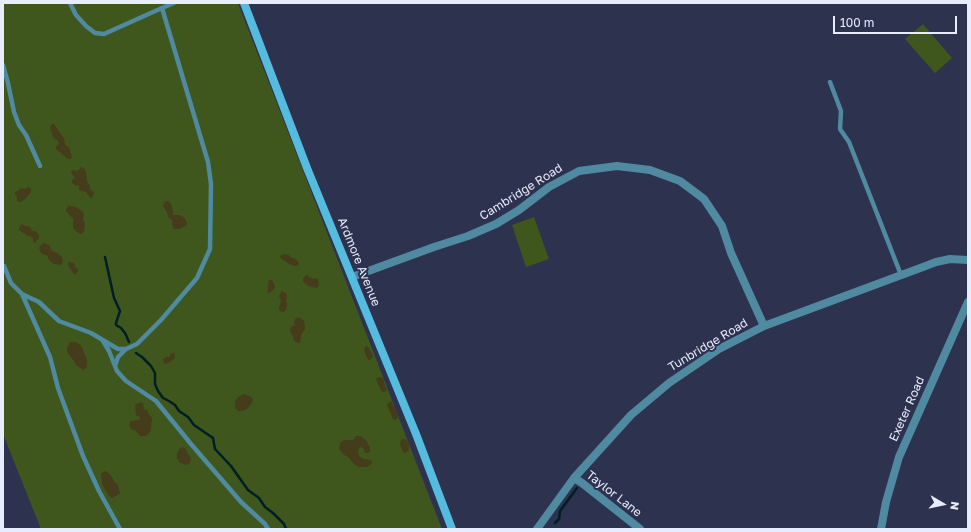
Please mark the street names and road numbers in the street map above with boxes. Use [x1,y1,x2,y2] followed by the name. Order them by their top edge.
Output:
[477,161,565,223] street label: Cambridge Road
[335,215,383,309] street label: Ardmore Avenue
[666,316,750,374] street label: Tunbridge Road
[886,374,928,444] street label: Exeter Road
[583,468,645,520] street label: Taylor Lane

